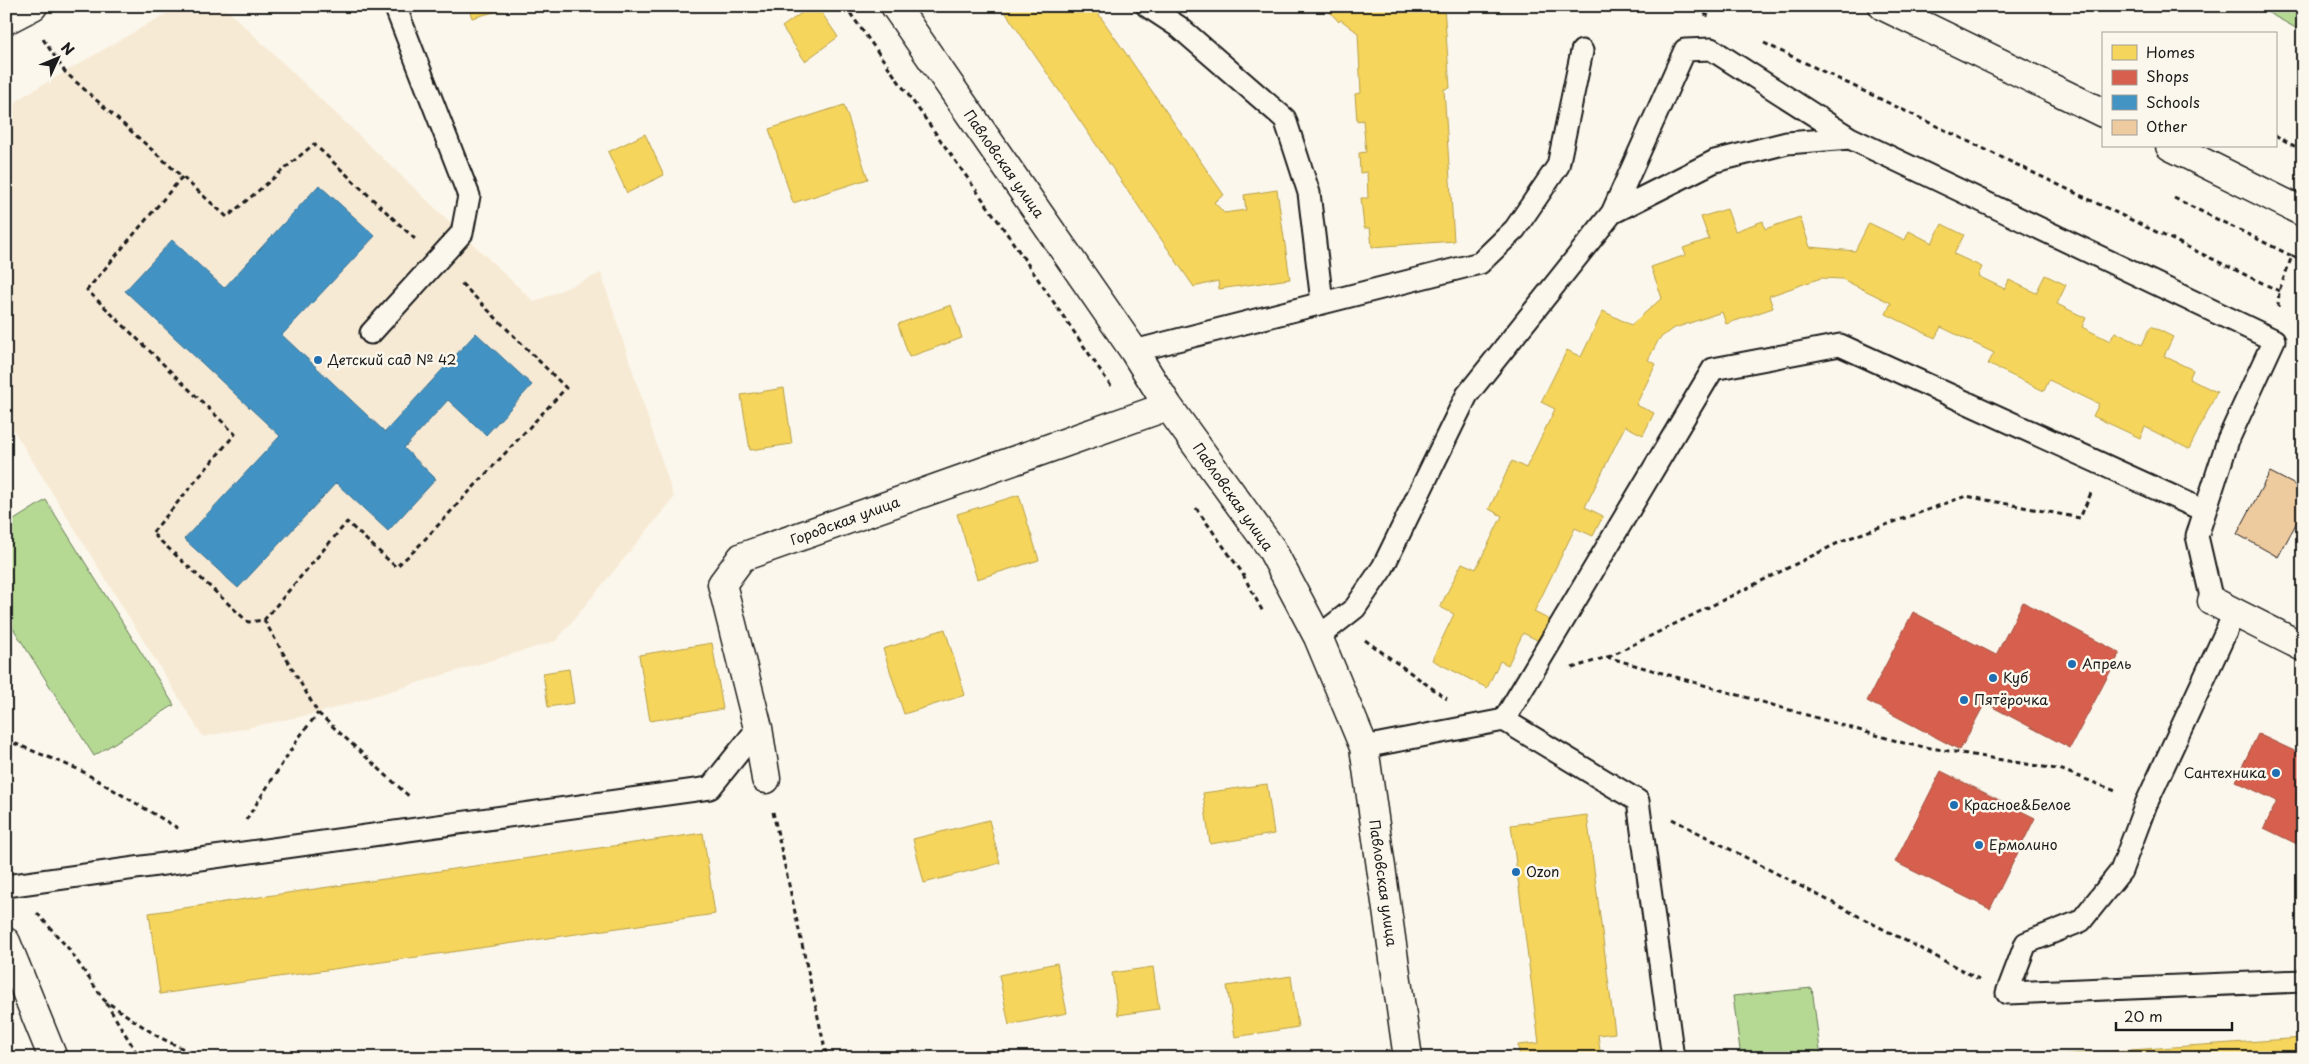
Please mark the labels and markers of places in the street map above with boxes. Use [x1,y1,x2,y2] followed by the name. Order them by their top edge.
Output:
[327,349,457,370] place label: Детский сад № 42
[312,354,324,366] marker: Детский сад № 42
[2082,653,2131,674] place label: Апрель
[2066,658,2078,670] marker: Апрель
[2003,667,2029,688] place label: Куб
[1987,672,1999,684] marker: Куб
[1974,689,2048,710] place label: Пятёрочка
[1958,694,1970,706] marker: Пятёрочка
[2184,762,2266,783] place label: Сантехника
[2270,767,2282,779] marker: Сантехника
[1964,794,2071,815] place label: Красное&Белое
[1948,799,1960,811] marker: Красное&Белое
[1989,834,2058,855] place label: Ермолино
[1973,839,1985,851] marker: Ермолино
[1526,861,1559,882] place label: Ozon
[1510,866,1522,878] marker: Ozon

